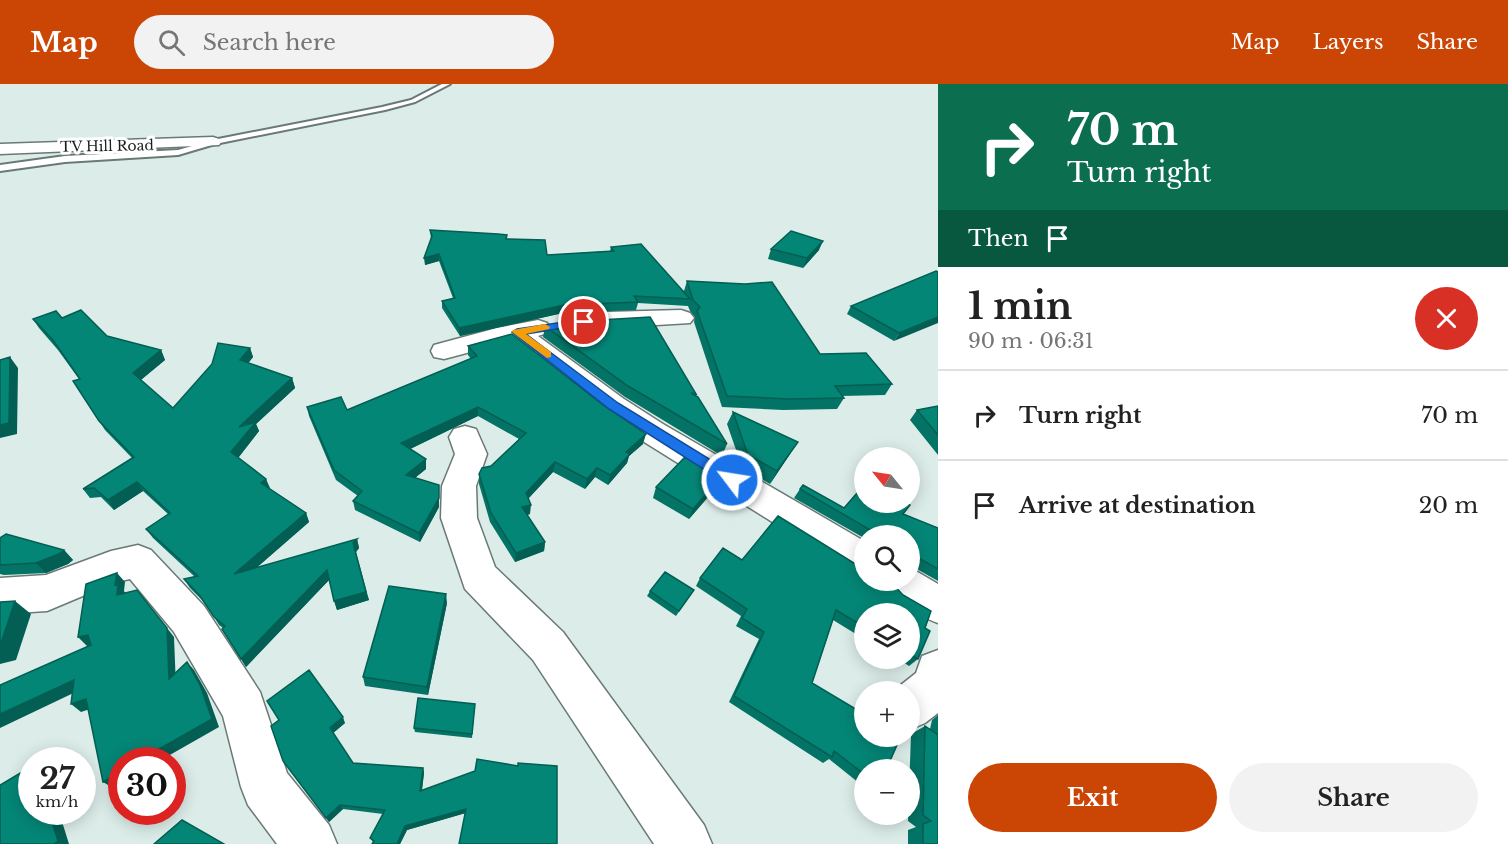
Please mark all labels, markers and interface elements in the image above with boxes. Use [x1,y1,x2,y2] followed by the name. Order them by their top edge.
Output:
[134,15,554,69] search box
[30,25,98,60] text: Map
[155,26,188,59] icon: search
[203,29,336,56] text: Search here
[1231,29,1280,55] text: Map
[1313,29,1384,55] text: Layers
[1417,29,1478,55] text: Share
[1067,104,1178,156] text: 70 m
[968,108,1046,186] icon: right
[60,136,155,156] street label: TV Hill Road
[1067,156,1211,189] text: Turn right
[1041,222,1074,255] icon: arrive
[968,225,1029,252] text: Then
[968,284,1072,329] text: 1 min
[1415,287,1478,350] button: close
[558,296,609,347] pin
[567,305,600,338] icon: arrive
[968,329,1094,353] text: 90 m · 06:31
[968,399,1001,432] icon: right
[1019,402,1141,429] text: Turn right
[1421,402,1478,429] text: 70 m
[854,447,920,513] north arrow
[854,447,920,825] map controls
[700,448,764,512] position arrow
[968,489,1001,522] icon: arrive
[1019,492,1256,519] text: Arrive at destination
[1419,492,1478,519] text: 20 m
[854,525,920,591] button: search
[854,603,920,669] button: layers
[854,681,920,747] button: +
[108,747,186,825] speed limit sign: 30
[854,759,920,825] button: −
[39,760,75,797] text: 27
[968,763,1217,832] button: Exit
[1229,763,1478,832] button: Share
[36,792,78,811] text: km/h

